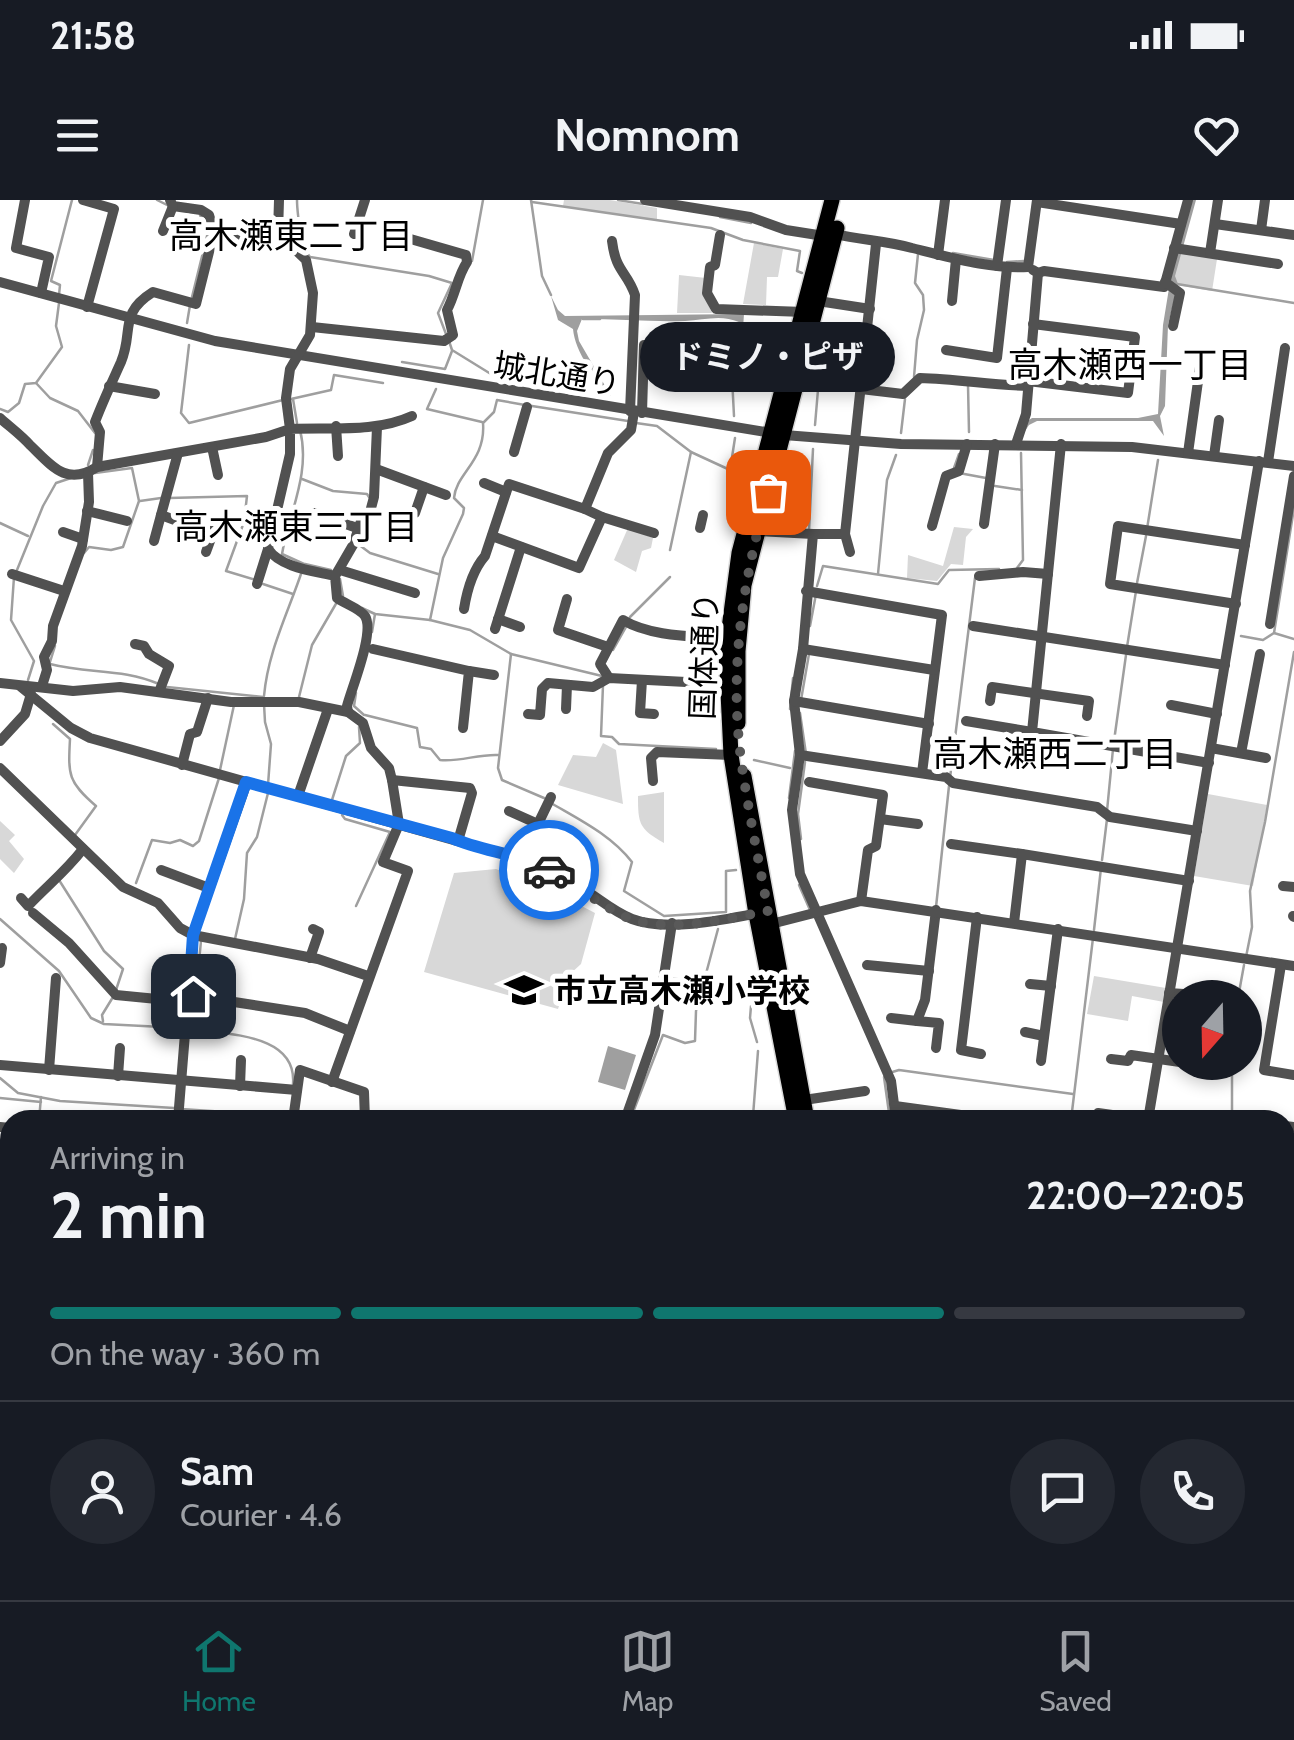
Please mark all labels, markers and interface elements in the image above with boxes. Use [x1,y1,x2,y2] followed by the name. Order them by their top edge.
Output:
[50,12,136,59] text: 21:58
[50,108,105,163] icon: menu
[554,108,740,162] text: Nomnom
[1189,108,1244,163] icon: heart
[168,214,414,257] district label: 高木瀬東二丁目
[640,322,896,392] callout: ドミノ・ピザ
[671,337,864,376] text: ドミノ・ピザ
[1007,343,1253,386] district label: 高木瀬西一丁目
[491,345,623,403] street label: 城北通り
[726,450,811,535] pin
[741,465,796,520] icon: bag
[173,505,419,548] district label: 高木瀬東三丁目
[682,591,726,721] street label: 国体通り
[932,732,1178,775] district label: 高木瀬西二丁目
[499,820,599,920] courier
[522,843,577,898] icon: car
[151,954,236,1039] pin
[166,969,221,1024] icon: home
[503,969,545,1011] school or university icon: 市立高木瀬小学校
[554,971,810,1010] place label: 市立高木瀬小学校
[1162,980,1262,1080] north arrow
[1162,980,1262,1080] map controls
[50,1138,185,1177] text: Arriving in
[1026,1172,1245,1219] text: 22:00–22:05
[50,1175,207,1254] text: 2 min
[50,1334,320,1373] text: On the way · 360 m
[50,1439,155,1544] button: person
[1010,1439,1115,1544] button: chat
[1140,1439,1245,1544] button: phone
[180,1448,254,1495] text: Sam
[180,1495,342,1534] text: Courier · 4.6
[182,1624,256,1718] tab: Home
[620,1624,675,1718] tab: Map
[1039,1624,1112,1718] tab: Saved

